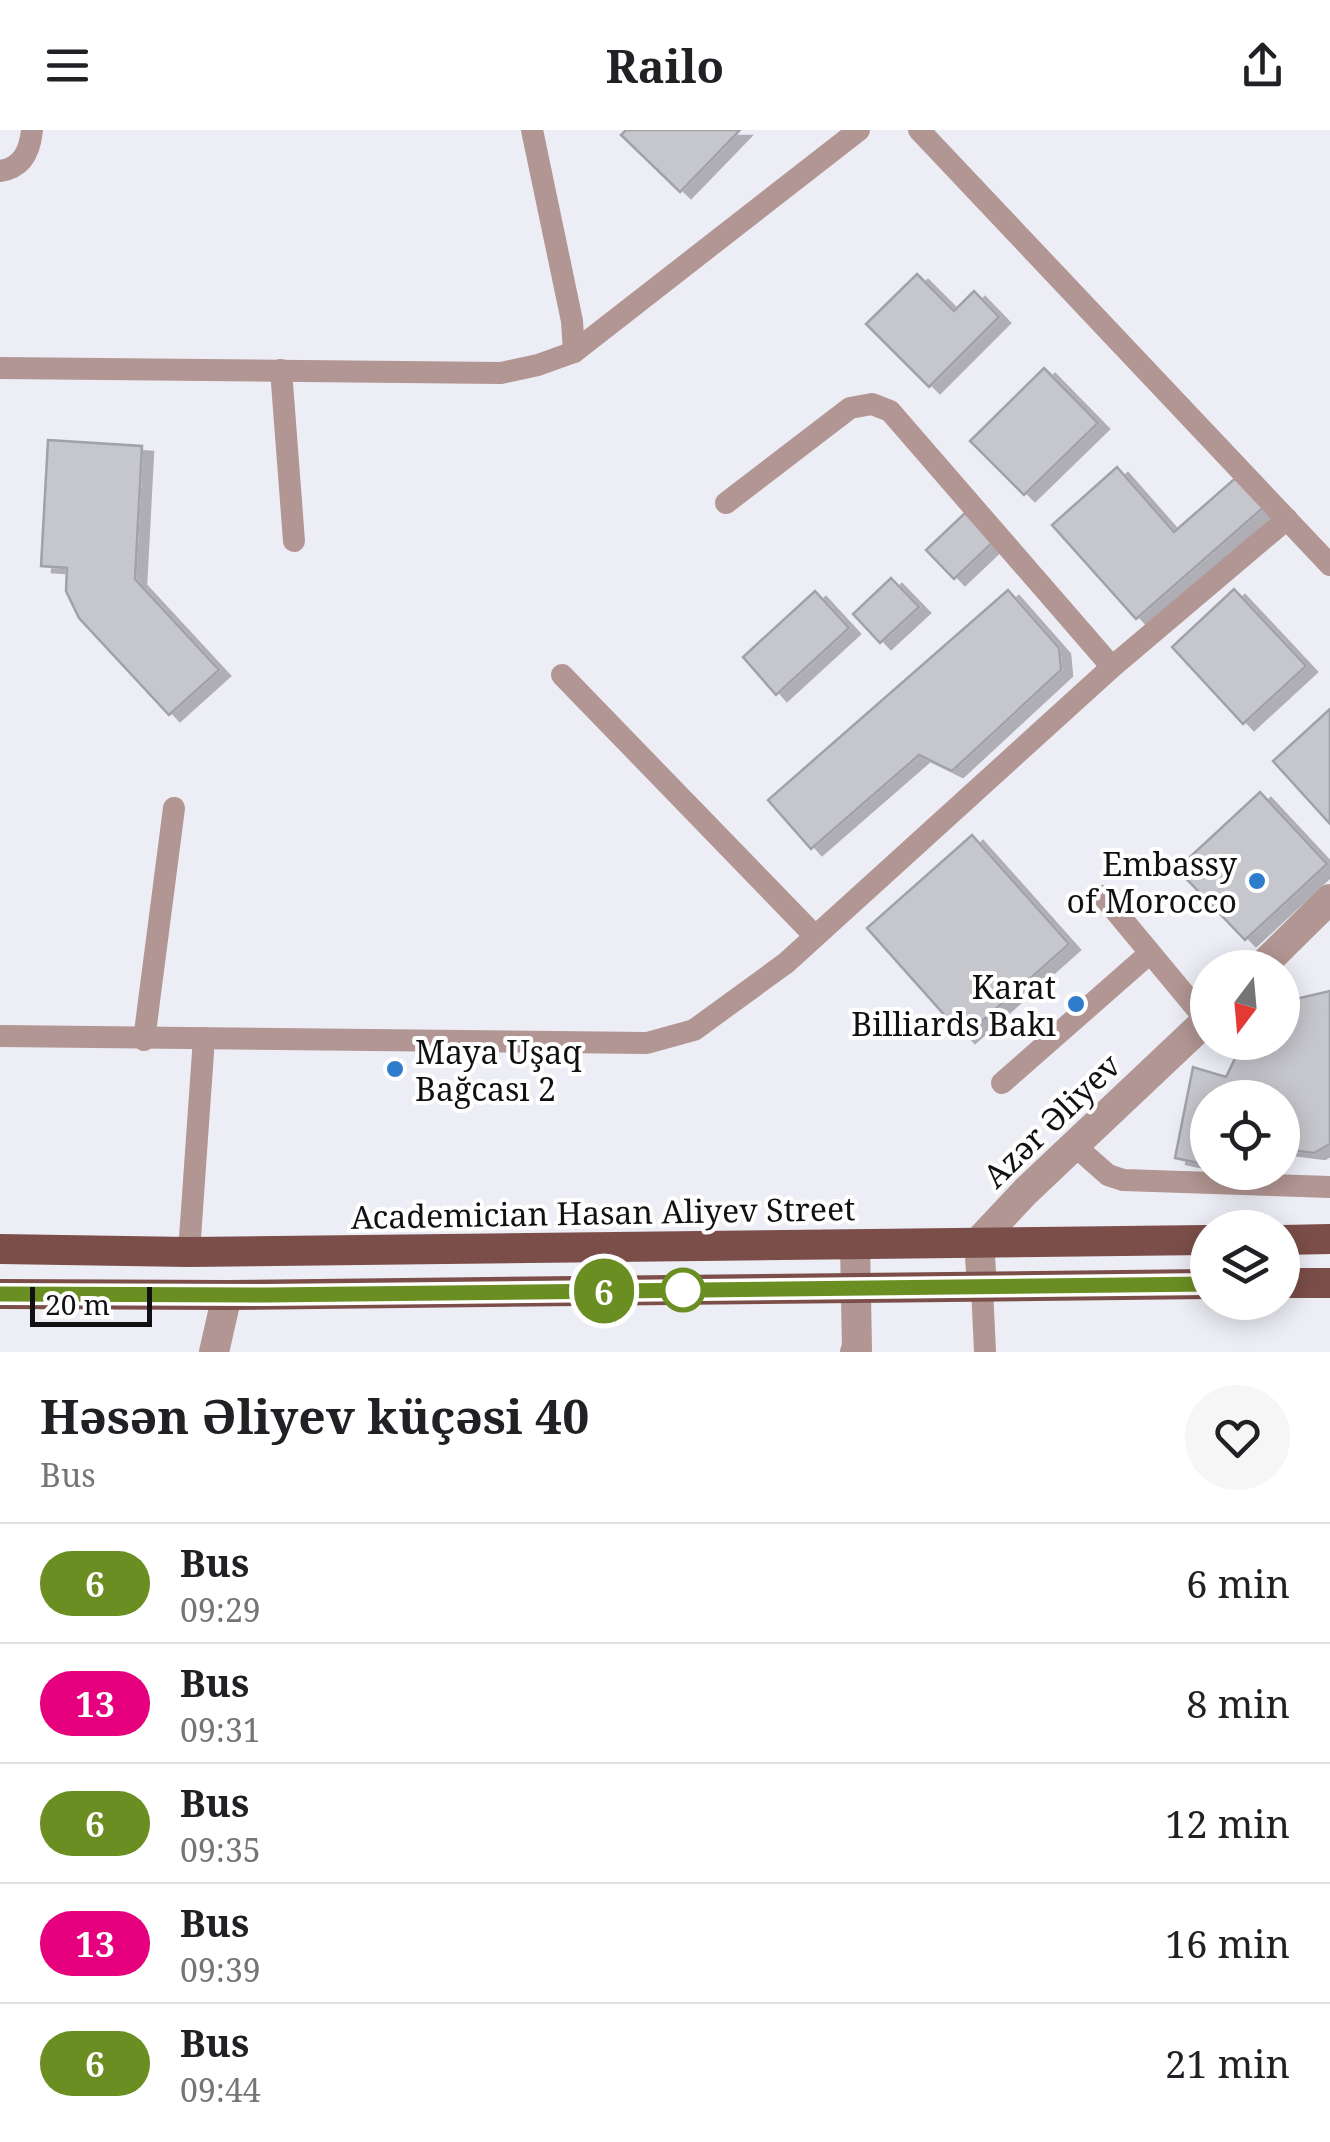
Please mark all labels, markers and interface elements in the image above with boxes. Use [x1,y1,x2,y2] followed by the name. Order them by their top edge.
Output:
[606,35,724,96] text: Railo
[40,38,95,93] icon: menu
[1235,38,1290,93] icon: share
[1066,842,1238,922] place label: Embassy of Morocco
[1246,870,1268,892] marker: Embassy of Morocco
[1190,950,1300,1060] north arrow
[1190,950,1300,1320] map controls
[851,965,1056,1045] place label: Karat Billiards Bakı
[1065,993,1087,1015] marker: Karat Billiards Bakı
[415,1030,582,1110] place label: Maya Uşaq Bağcası 2
[973,1043,1129,1196] street label: Azər Əliyev
[384,1058,406,1080] marker: Maya Uşaq Bağcası 2
[1190,1080,1300,1190] button: locate
[350,1186,856,1238] street label: Academician Hasan Aliyev Street
[1190,1210,1300,1320] button: layers
[572,1258,636,1324] line badge: 6
[594,1268,614,1315] text: 6
[662,1269,704,1311] unlabelled marker
[30,1282,152,1326] scale bar
[45,1285,110,1323] text: 20 m
[40,1383,589,1448] text: Həsən Əliyev küçəsi 40
[1185,1385,1290,1490] button: heart
[40,1453,96,1496] text: Bus
[180,1536,249,1588] text: Bus
[1186,1557,1290,1609] text: 6 min
[85,1560,105,1607] text: 6
[180,1588,261,1631] text: 09:29
[180,1656,249,1708] text: Bus
[1186,1677,1290,1729] text: 8 min
[75,1680,115,1727] text: 13
[180,1708,261,1751] text: 09:31
[180,1776,249,1828] text: Bus
[1165,1797,1290,1849] text: 12 min
[85,1800,105,1847] text: 6
[180,1828,261,1871] text: 09:35
[180,1896,249,1948] text: Bus
[1165,1917,1290,1969] text: 16 min
[75,1920,115,1967] text: 13
[180,1948,261,1991] text: 09:39
[180,2016,249,2068] text: Bus
[1165,2037,1290,2089] text: 21 min
[85,2040,105,2087] text: 6
[180,2068,261,2111] text: 09:44

